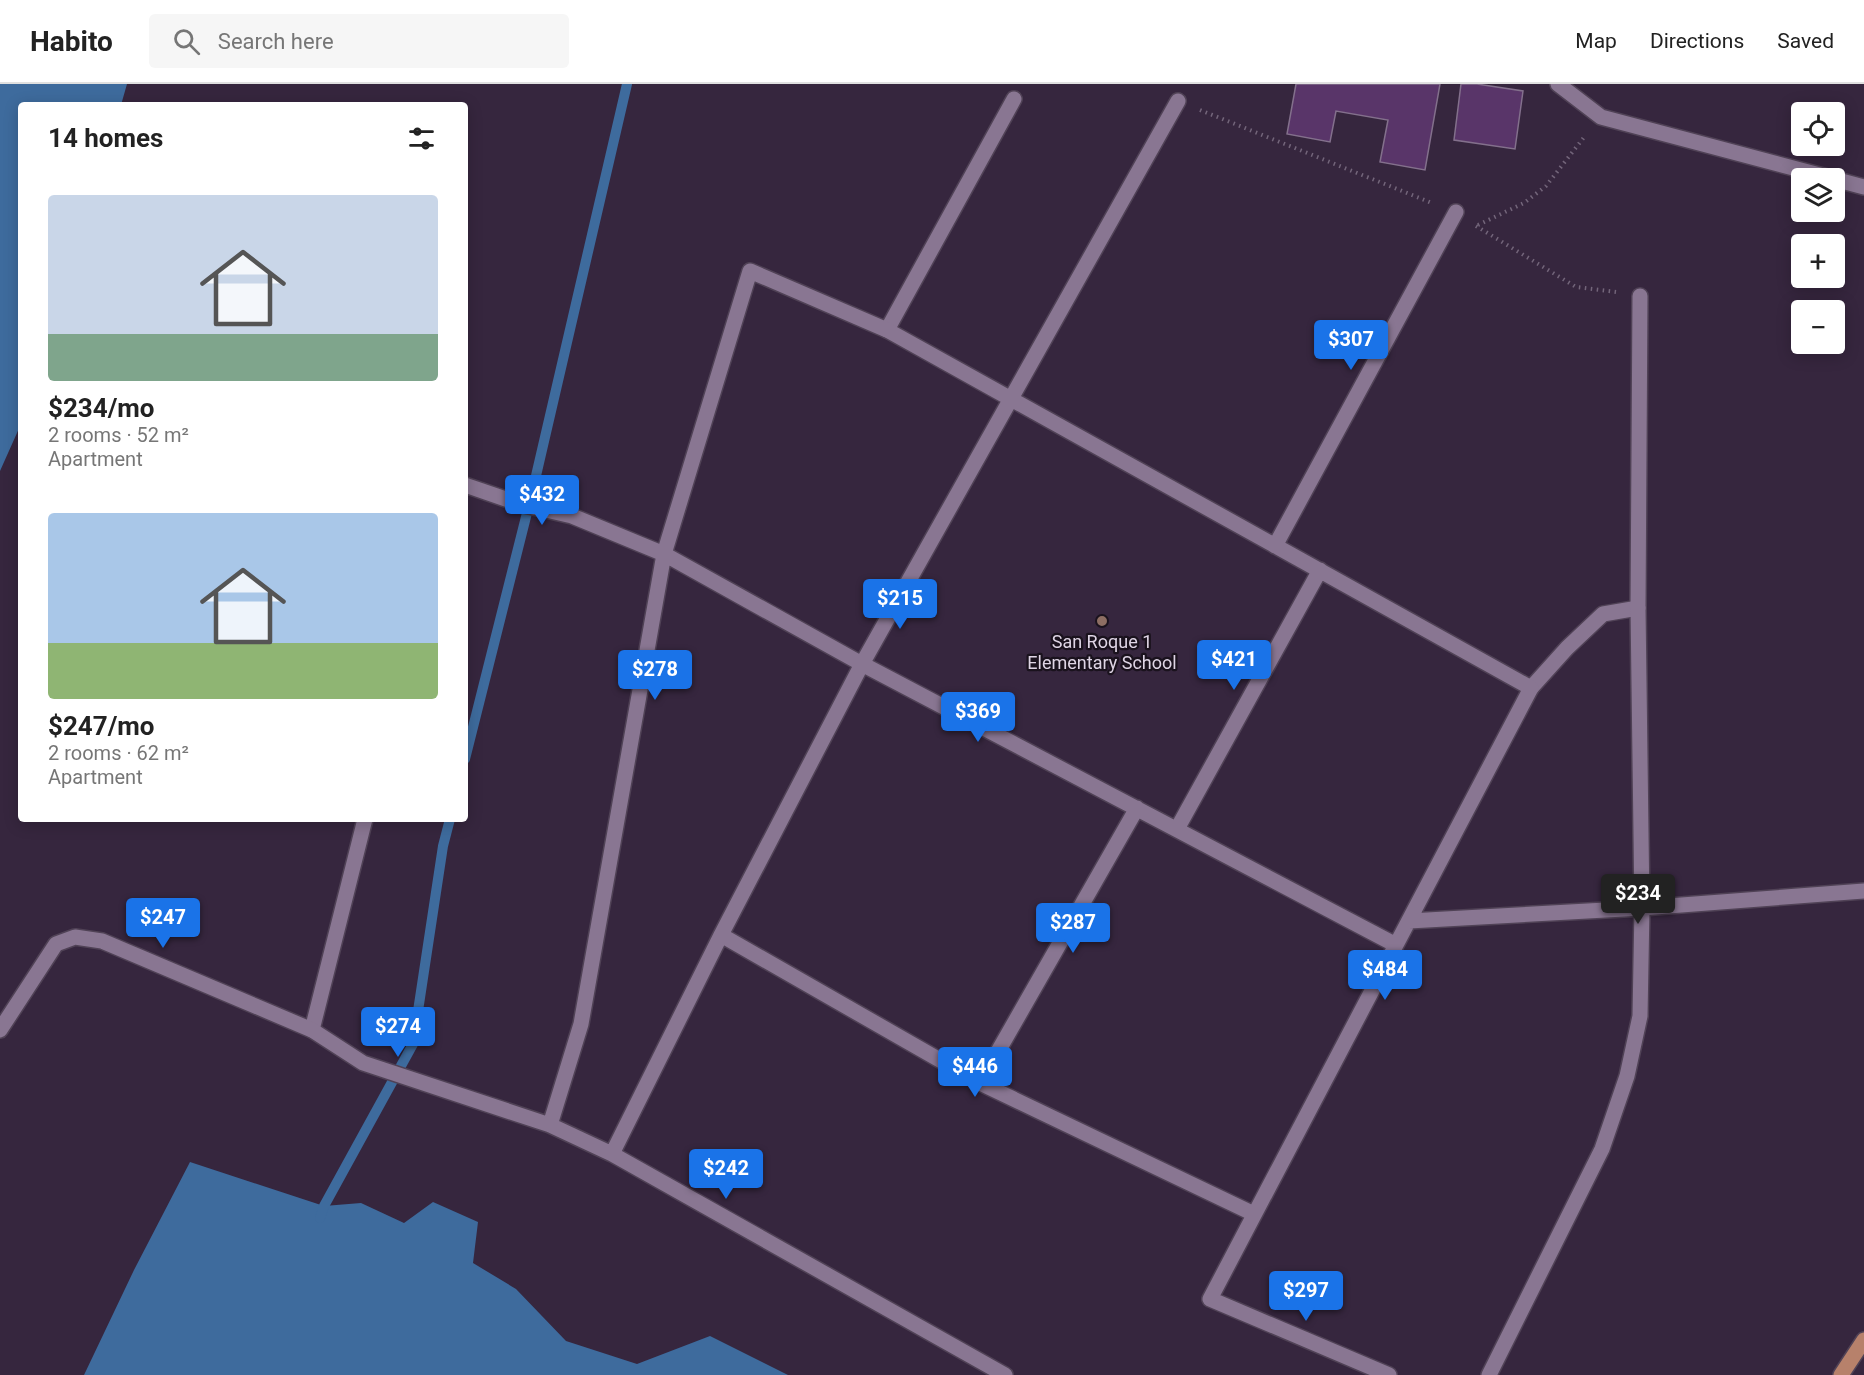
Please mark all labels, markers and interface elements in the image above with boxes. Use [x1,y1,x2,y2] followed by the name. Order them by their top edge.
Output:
[149,14,569,68] search box
[30,25,113,58] text: Habito
[170,25,203,58] icon: search
[218,29,334,54] text: Search here
[1575,29,1617,53] text: Map
[1650,29,1744,53] text: Directions
[1777,29,1834,53] text: Saved
[1791,102,1845,354] map controls
[1791,102,1845,156] button: locate
[405,122,438,155] icon: filters
[48,123,163,153] text: 14 homes
[1791,168,1845,222] button: layers
[189,234,297,342] icon: home
[1791,234,1845,288] button: +
[1791,300,1845,354] button: −
[1315,320,1387,371] pin: $307
[1328,327,1374,351] text: $307
[48,393,155,423] text: $234/mo
[48,423,189,447] text: 2 rooms · 52 m²
[48,447,143,471] text: Apartment
[506,475,578,526] pin: $432
[519,482,565,506] text: $432
[189,552,297,660] icon: home
[864,579,936,630] pin: $215
[877,586,923,610] text: $215
[1095,614,1109,628] marker: San Roque 1 Elementary School
[1027,631,1177,673] place label: San Roque 1 Elementary School
[1198,640,1270,691] pin: $421
[1211,647,1257,671] text: $421
[619,650,691,701] pin: $278
[632,657,678,681] text: $278
[942,692,1014,743] pin: $369
[955,699,1001,723] text: $369
[48,711,155,741] text: $247/mo
[48,741,189,765] text: 2 rooms · 62 m²
[48,765,143,789] text: Apartment
[1602,874,1674,925] pin: $234
[1615,881,1661,905] text: $234
[127,898,199,949] pin: $247
[1037,903,1109,954] pin: $287
[140,905,186,929] text: $247
[1050,910,1096,934] text: $287
[1349,950,1421,1001] pin: $484
[1362,957,1408,981] text: $484
[362,1007,434,1058] pin: $274
[375,1014,421,1038] text: $274
[939,1047,1011,1098] pin: $446
[952,1054,998,1078] text: $446
[690,1149,762,1200] pin: $242
[703,1156,749,1180] text: $242
[1270,1271,1342,1322] pin: $297
[1283,1278,1329,1302] text: $297

